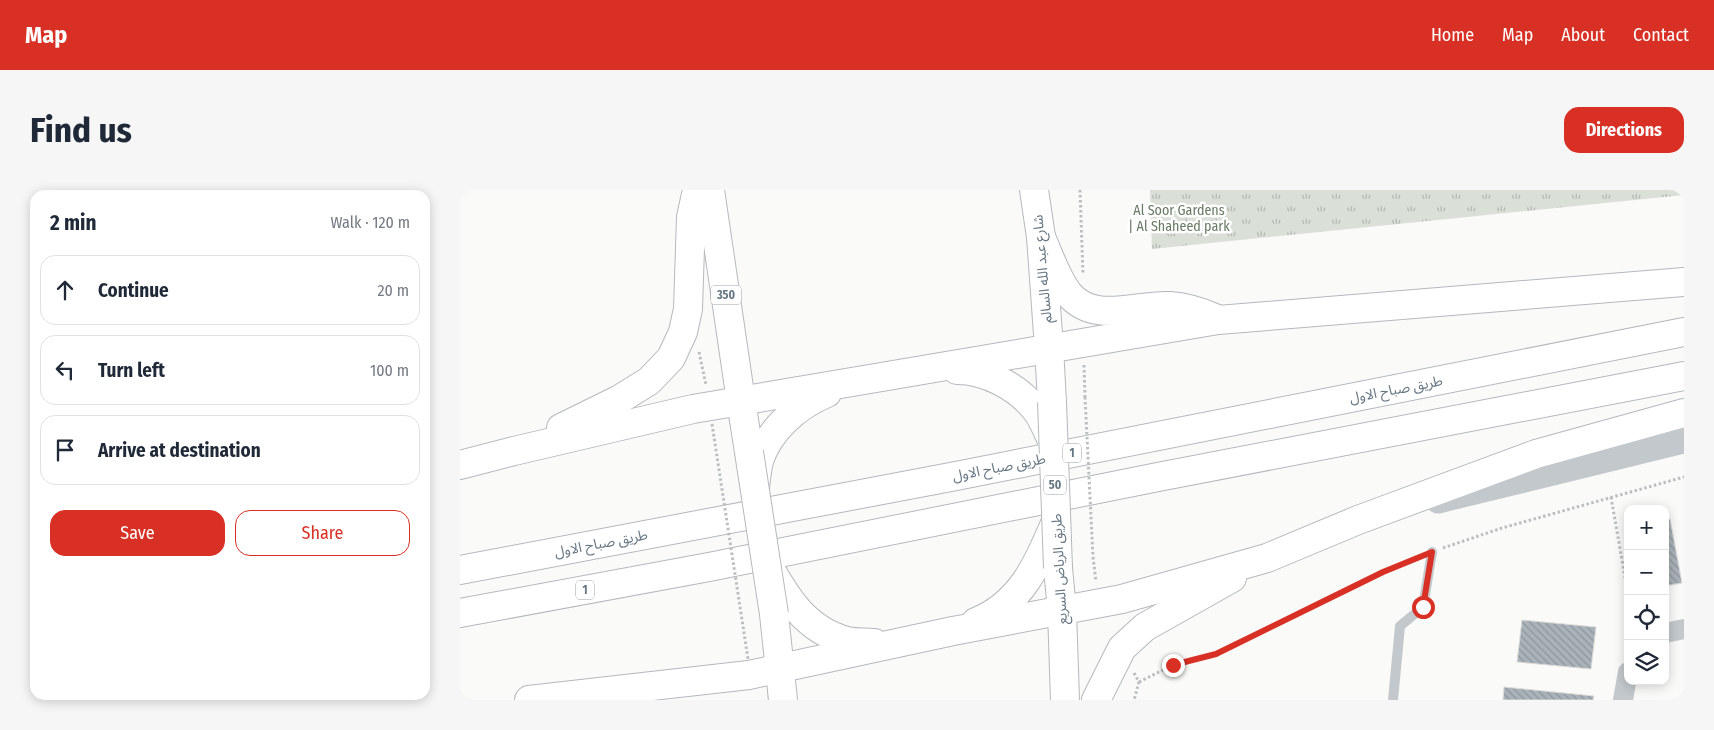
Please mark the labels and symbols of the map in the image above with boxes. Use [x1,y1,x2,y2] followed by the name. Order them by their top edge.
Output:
[1128,202,1230,235] park label: Al Soor Gardens | Al Shaheed park
[1029,214,1058,324] street label: شارع عبد الله السالم
[711,286,741,304] road number: 350
[1348,372,1445,409] street label: طريق صباح الاول
[1063,444,1081,462] road number: 1
[951,450,1048,487] street label: طريق صباح الاول
[1044,476,1066,494] road number: 50
[1048,513,1073,625] street label: طريق الرياض السريع
[553,526,650,563] street label: طريق صباح الاول
[576,580,594,600] road number: 1
[1412,596,1435,619] route start
[1162,654,1185,677] route end

